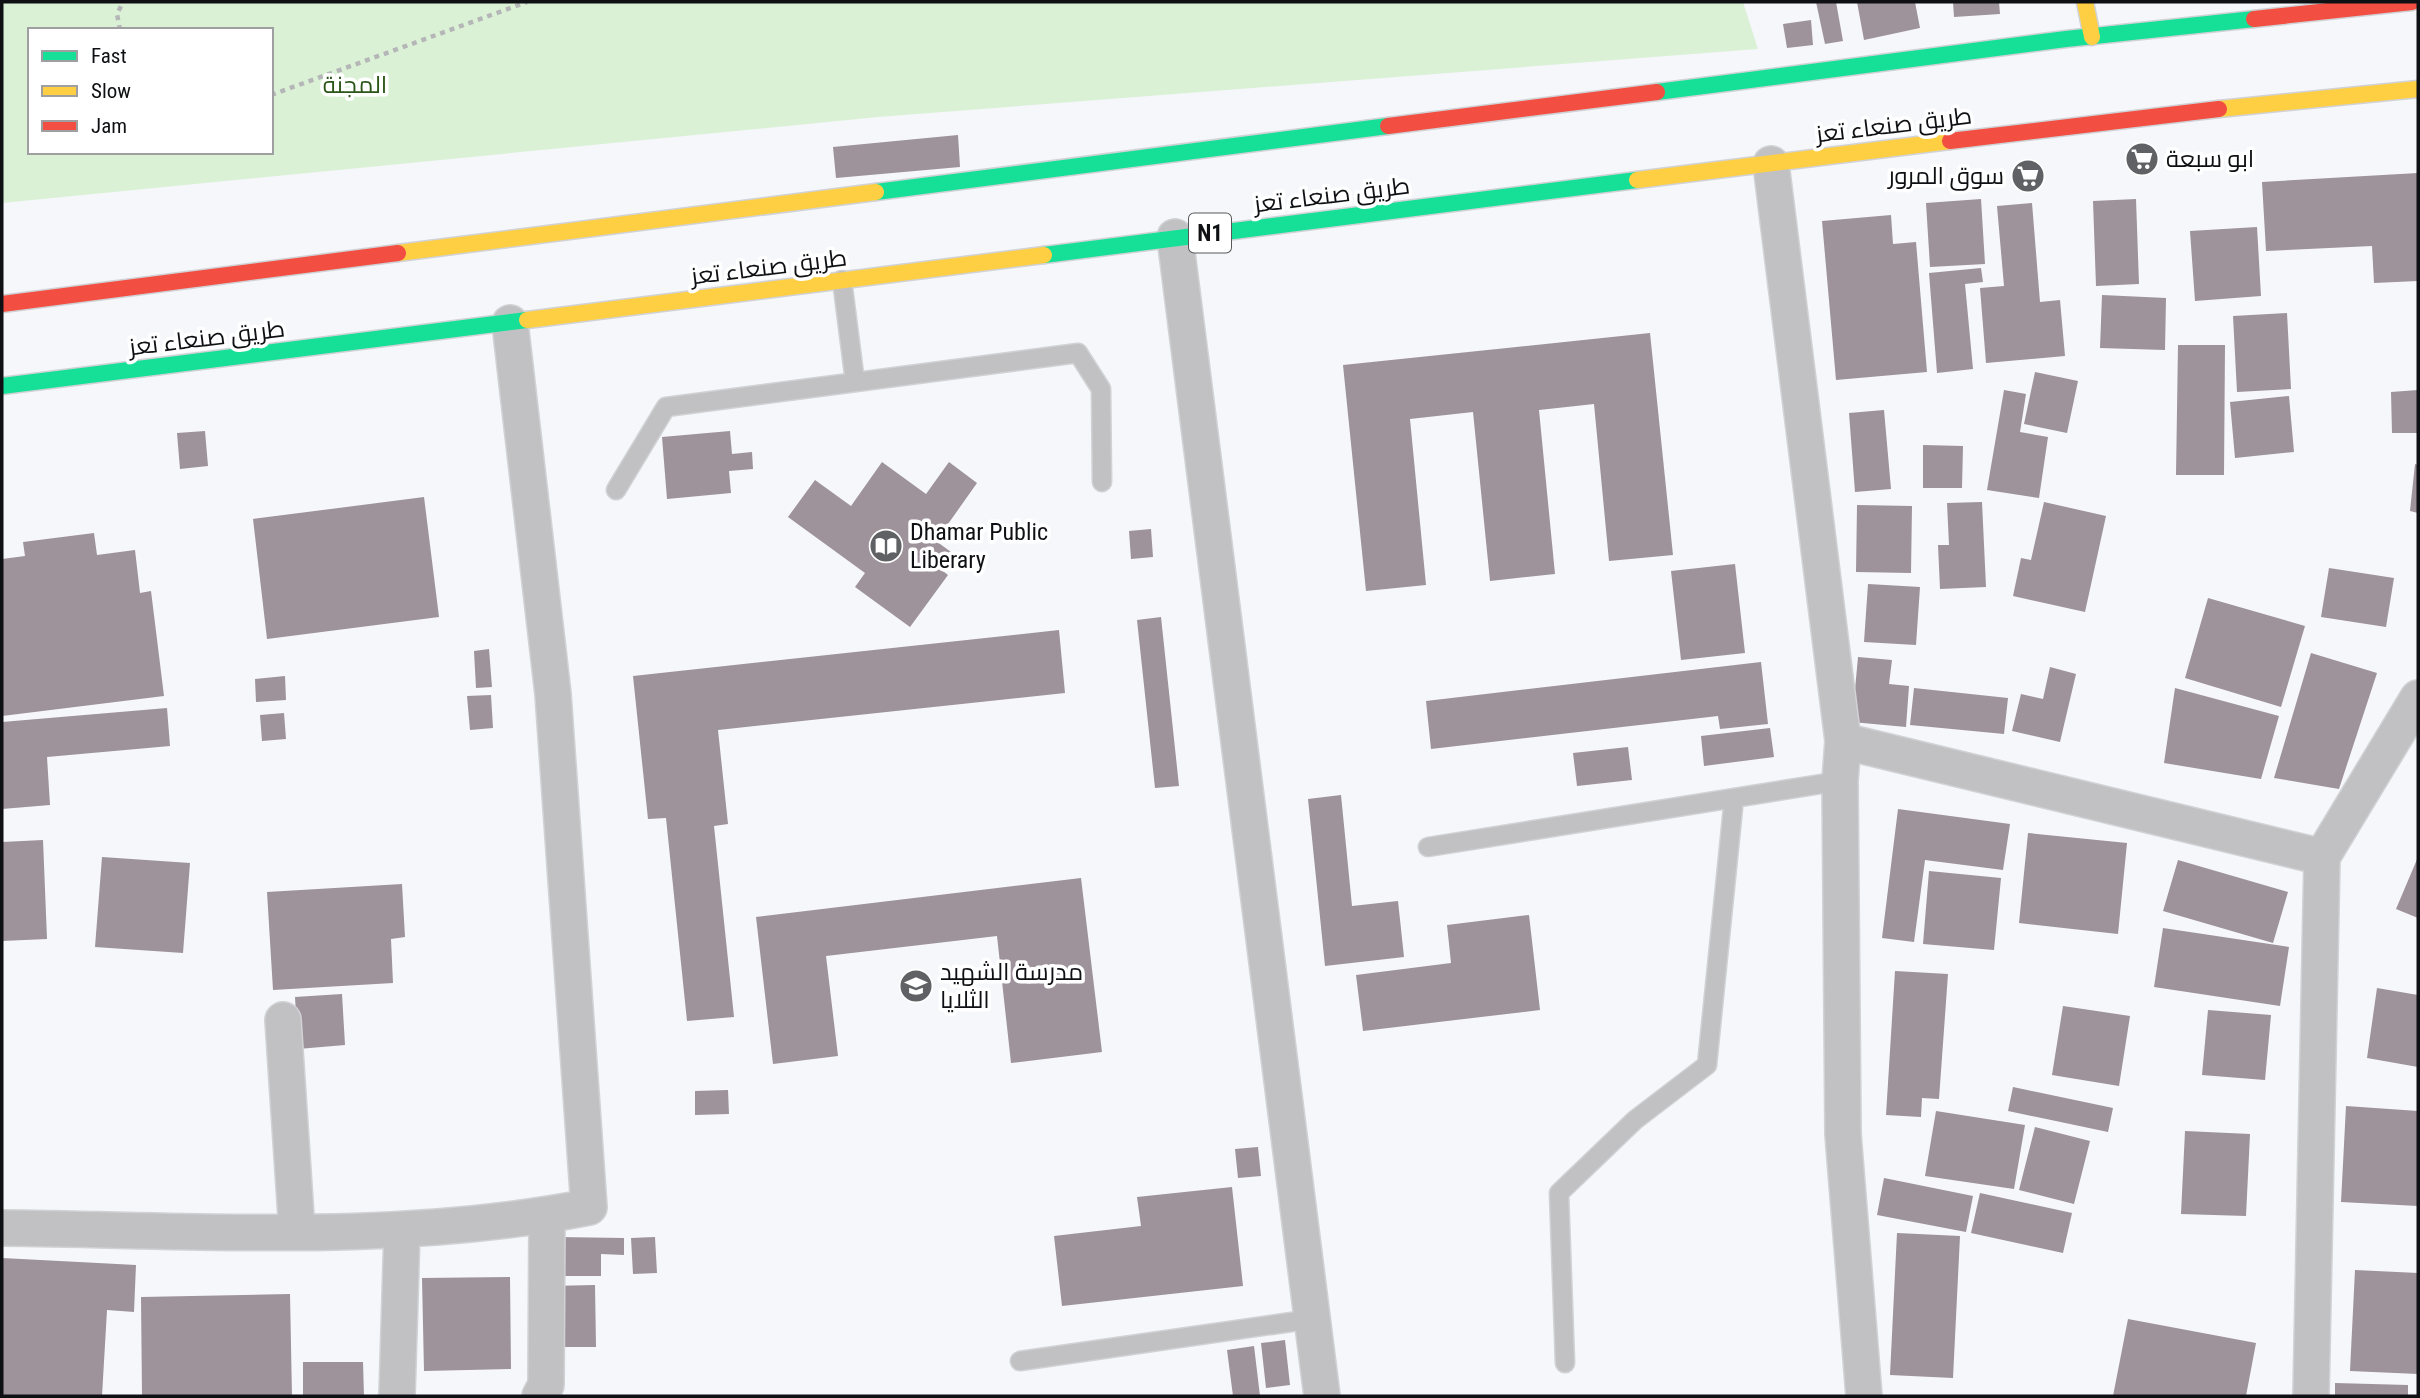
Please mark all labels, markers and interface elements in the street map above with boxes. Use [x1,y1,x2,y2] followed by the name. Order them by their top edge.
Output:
[28,28,273,154] legend
[91,44,127,68] text: Fast
[323,71,387,99] park label: المجنة
[91,79,131,103] text: Slow
[1812,102,1974,150] street label: طريق صنعاء تعز
[91,114,127,138] text: Jam
[2123,140,2161,178] supermarket icon: ابو سبعة
[2166,145,2254,173] place label: ابو سبعة
[2009,157,2047,195] supermarket icon: سوق المرور
[1886,162,2004,191] place label: سوق المرور
[1250,172,1412,220] street label: طريق صنعاء تعز
[1189,214,1231,252] road number: N1
[687,244,849,292] street label: طريق صنعاء تعز
[125,315,287,363] street label: طريق صنعاء تعز
[910,518,1048,574] place label: Dhamar Public Liberary
[867,527,905,565] library icon: Dhamar Public Liberary
[940,958,1083,1014] place label: مدرسة الشهيد الثلايا
[897,967,935,1005] school or university icon: مدرسة الشهيد الثلايا

